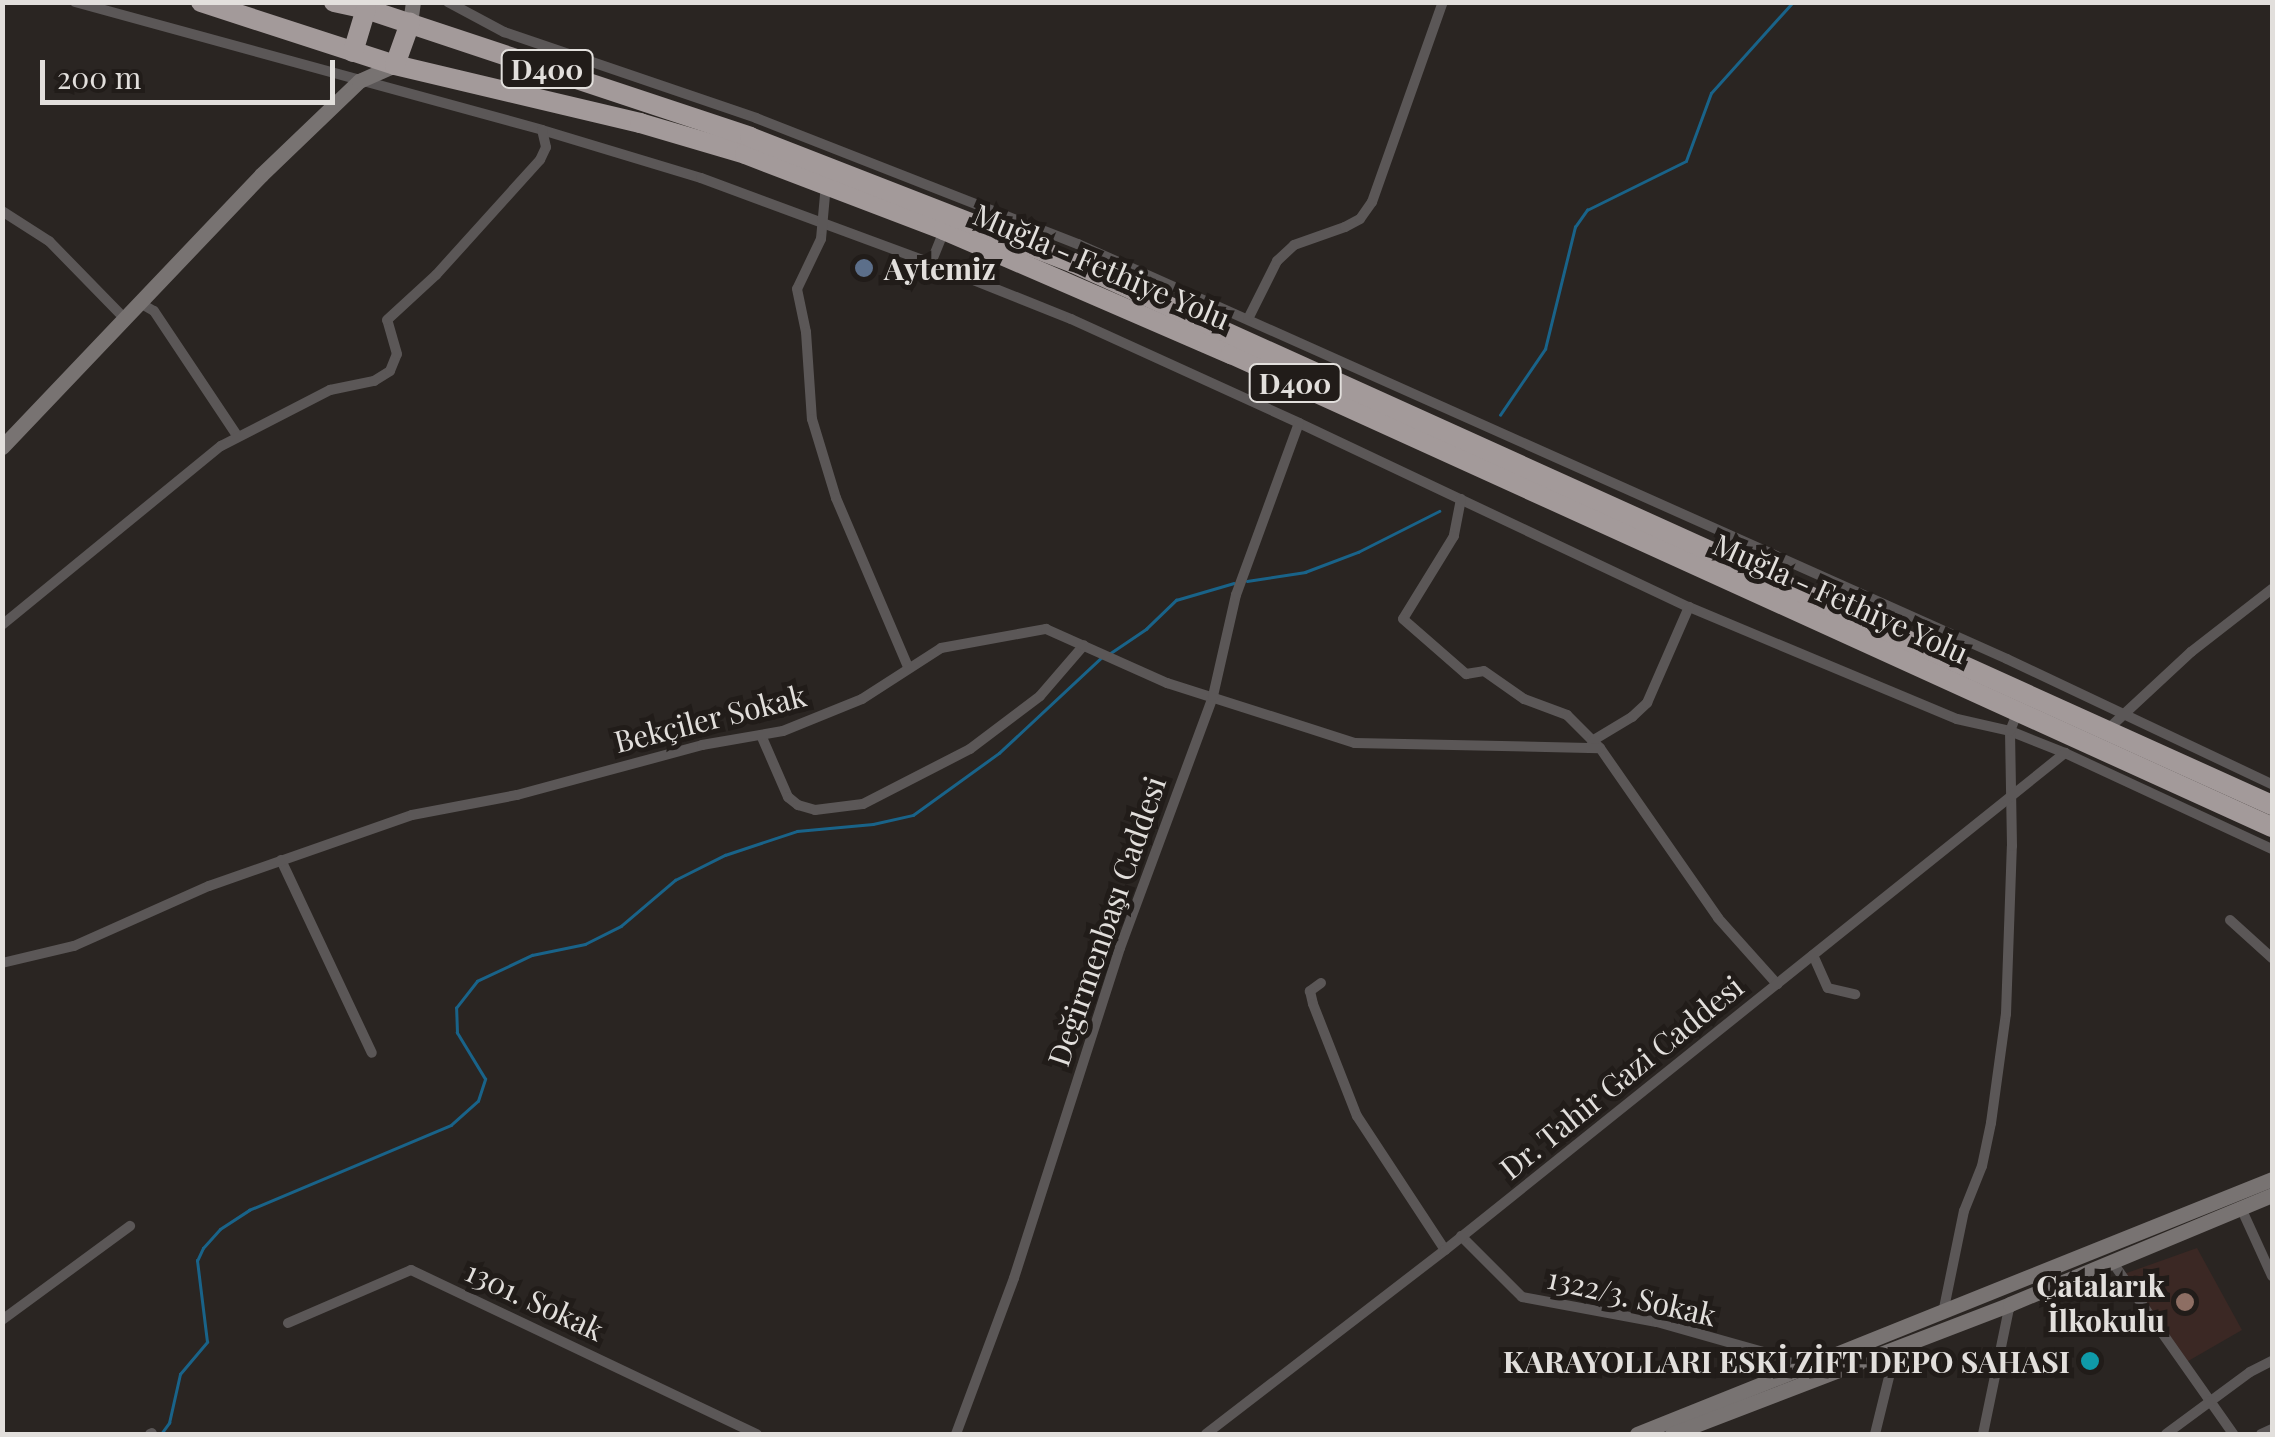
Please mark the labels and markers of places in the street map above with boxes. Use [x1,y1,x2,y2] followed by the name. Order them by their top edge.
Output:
[884,250,996,286] place label: Aytemiz
[853,257,875,279] marker: Aytemiz
[2036,1267,2165,1338] place label: Çatalarık İlkokulu
[2174,1291,2196,1313] marker: Çatalarık İlkokulu
[1502,1343,2070,1379] place label: KARAYOLLARI ESKİ ZİFT DEPO SAHASI
[2079,1350,2101,1372] marker: KARAYOLLARI ESKİ ZİFT DEPO SAHASI

